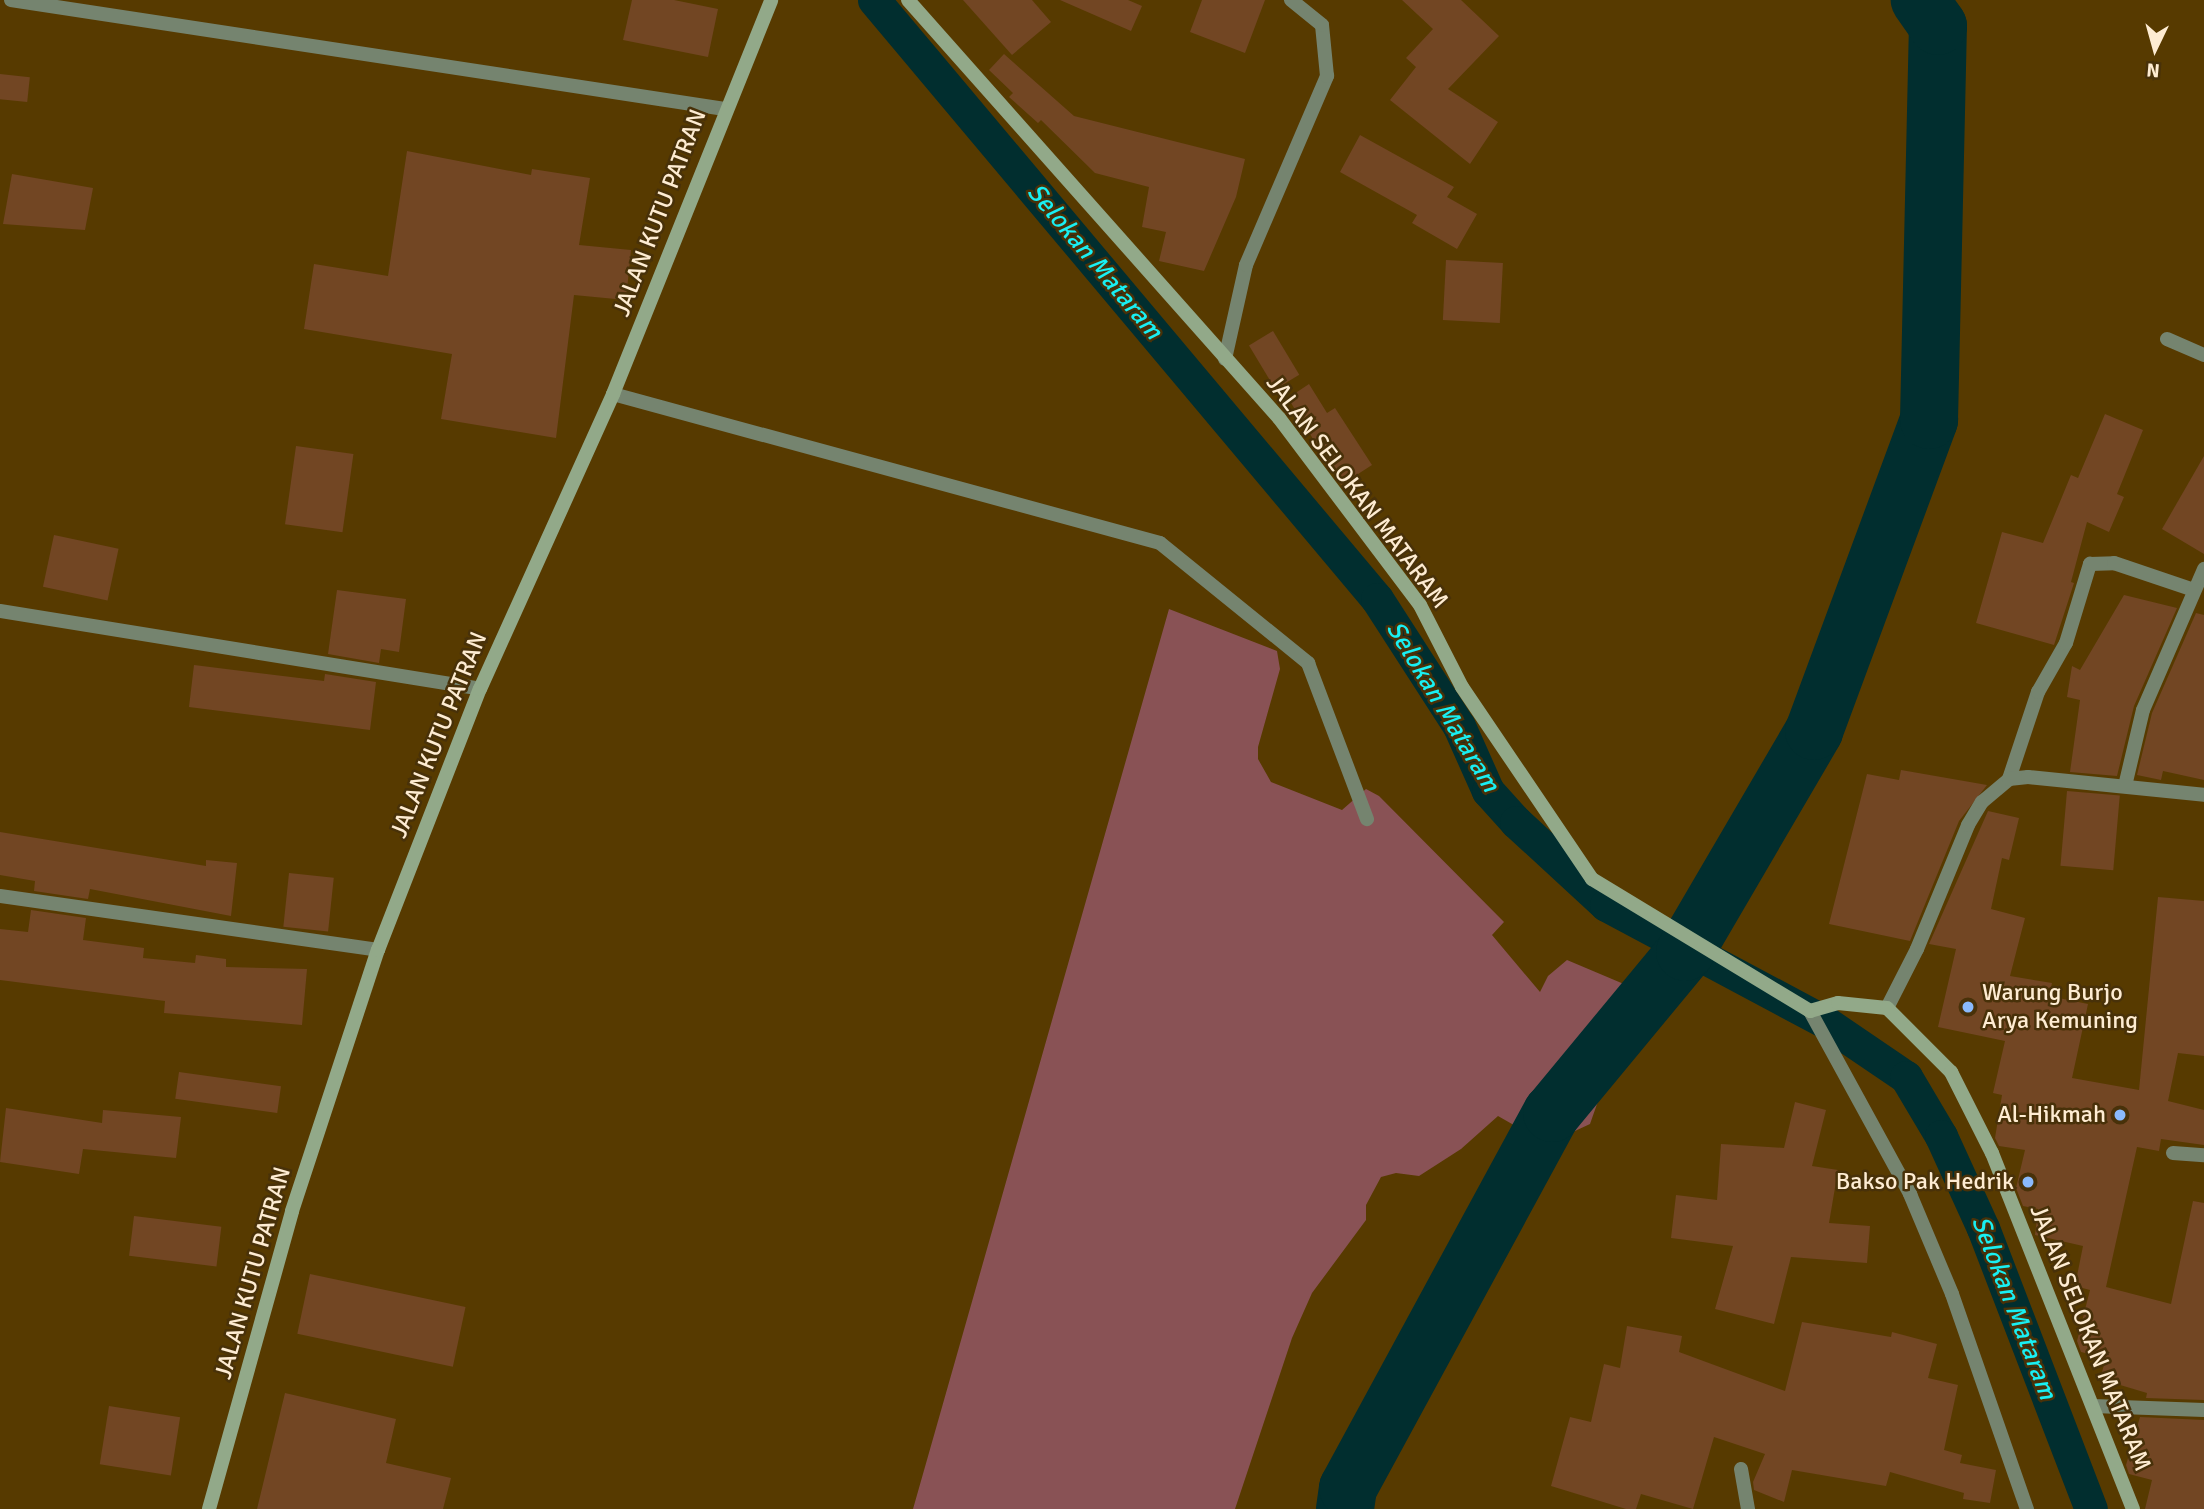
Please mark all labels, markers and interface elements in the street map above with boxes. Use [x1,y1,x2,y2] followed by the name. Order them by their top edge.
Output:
[2120,14,2190,84] north arrow
[2146,57,2161,82] text: N
[607,105,713,321] street label: JALAN KUTU PATRAN
[1020,178,1168,346] water label: Selokan Mataram
[1260,370,1454,614] street label: JALAN SELOKAN MATARAM
[1379,616,1505,798] water label: Selokan Mataram
[385,628,493,842] street label: JALAN KUTU PATRAN
[1982,979,2138,1035] place label: Warung Burjo Arya Kemuning
[1960,999,1976,1015] marker: Warung Burjo Arya Kemuning
[1997,1101,2106,1129] place label: Al-Hikmah
[2112,1107,2128,1123] marker: Al-Hikmah
[209,1164,297,1382] street label: JALAN KUTU PATRAN
[1836,1168,2014,1196] place label: Bakso Pak Hedrik
[2020,1174,2036,1190] marker: Bakso Pak Hedrik
[2023,1201,2157,1475] street label: JALAN SELOKAN MATARAM
[1964,1212,2062,1404] water label: Selokan Mataram

